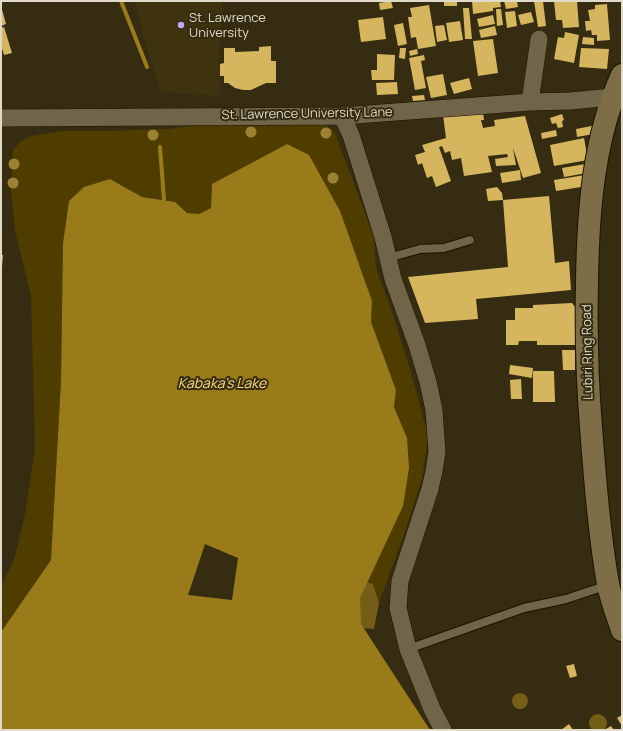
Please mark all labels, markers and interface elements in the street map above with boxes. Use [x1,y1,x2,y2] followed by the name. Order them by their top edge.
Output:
[189,10,266,41] place label: St. Lawrence University
[176,20,186,30] marker: St. Lawrence University
[221,105,393,123] street label: St. Lawrence University Lane
[579,304,597,400] street label: Lubiri Ring Road
[178,376,266,392] water label: Kabaka's Lake

